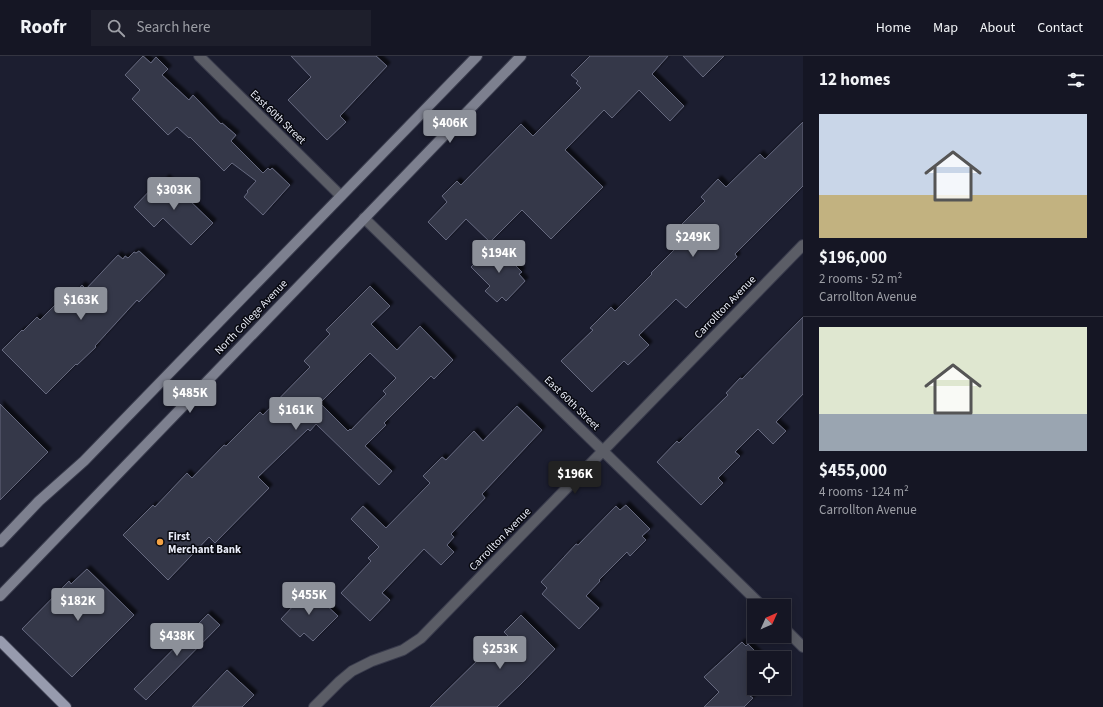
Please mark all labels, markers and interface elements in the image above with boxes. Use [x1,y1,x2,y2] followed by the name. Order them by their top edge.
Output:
[91,10,371,46] search box
[20,14,67,41] text: Roofr
[105,17,127,39] icon: search
[137,17,210,38] text: Search here
[876,18,911,38] text: Home
[933,18,958,38] text: Map
[980,18,1015,38] text: About
[1037,18,1083,38] text: Contact
[819,68,890,92] text: 12 homes
[1065,69,1087,91] icon: filters
[247,87,309,148] street label: East 60th Street
[422,110,478,144] pin: $406K
[432,114,468,132] text: $406K
[917,140,989,212] icon: home
[146,177,202,211] pin: $303K
[156,181,192,199] text: $303K
[665,224,721,258] pin: $249K
[675,228,711,246] text: $249K
[471,240,527,274] pin: $194K
[481,244,517,262] text: $194K
[819,246,887,270] text: $196,000
[819,270,902,288] text: 2 rooms · 52 m²
[691,272,759,342] street label: Carrollton Avenue
[211,276,291,358] street label: North College Avenue
[53,287,109,321] pin: $163K
[819,288,917,306] text: Carrollton Avenue
[63,291,99,309] text: $163K
[917,353,989,425] icon: home
[541,373,603,434] street label: East 60th Street
[162,380,218,414] pin: $485K
[172,384,208,402] text: $485K
[268,397,324,431] pin: $161K
[278,401,314,419] text: $161K
[819,459,887,483] text: $455,000
[547,461,603,495] pin: $196K
[557,465,593,483] text: $196K
[819,483,909,501] text: 4 rooms · 124 m²
[819,501,917,519] text: Carrollton Avenue
[466,504,534,574] street label: Carrollton Avenue
[168,529,241,557] place label: First Merchant Bank
[155,537,165,547] marker: First Merchant Bank
[281,582,337,616] pin: $455K
[291,586,327,604] text: $455K
[50,588,106,622] pin: $182K
[60,592,96,610] text: $182K
[747,599,791,643] north arrow
[747,599,791,695] map controls
[149,623,205,657] pin: $438K
[159,627,195,645] text: $438K
[472,636,528,670] pin: $253K
[482,640,518,658] text: $253K
[747,651,791,695] button: locate

